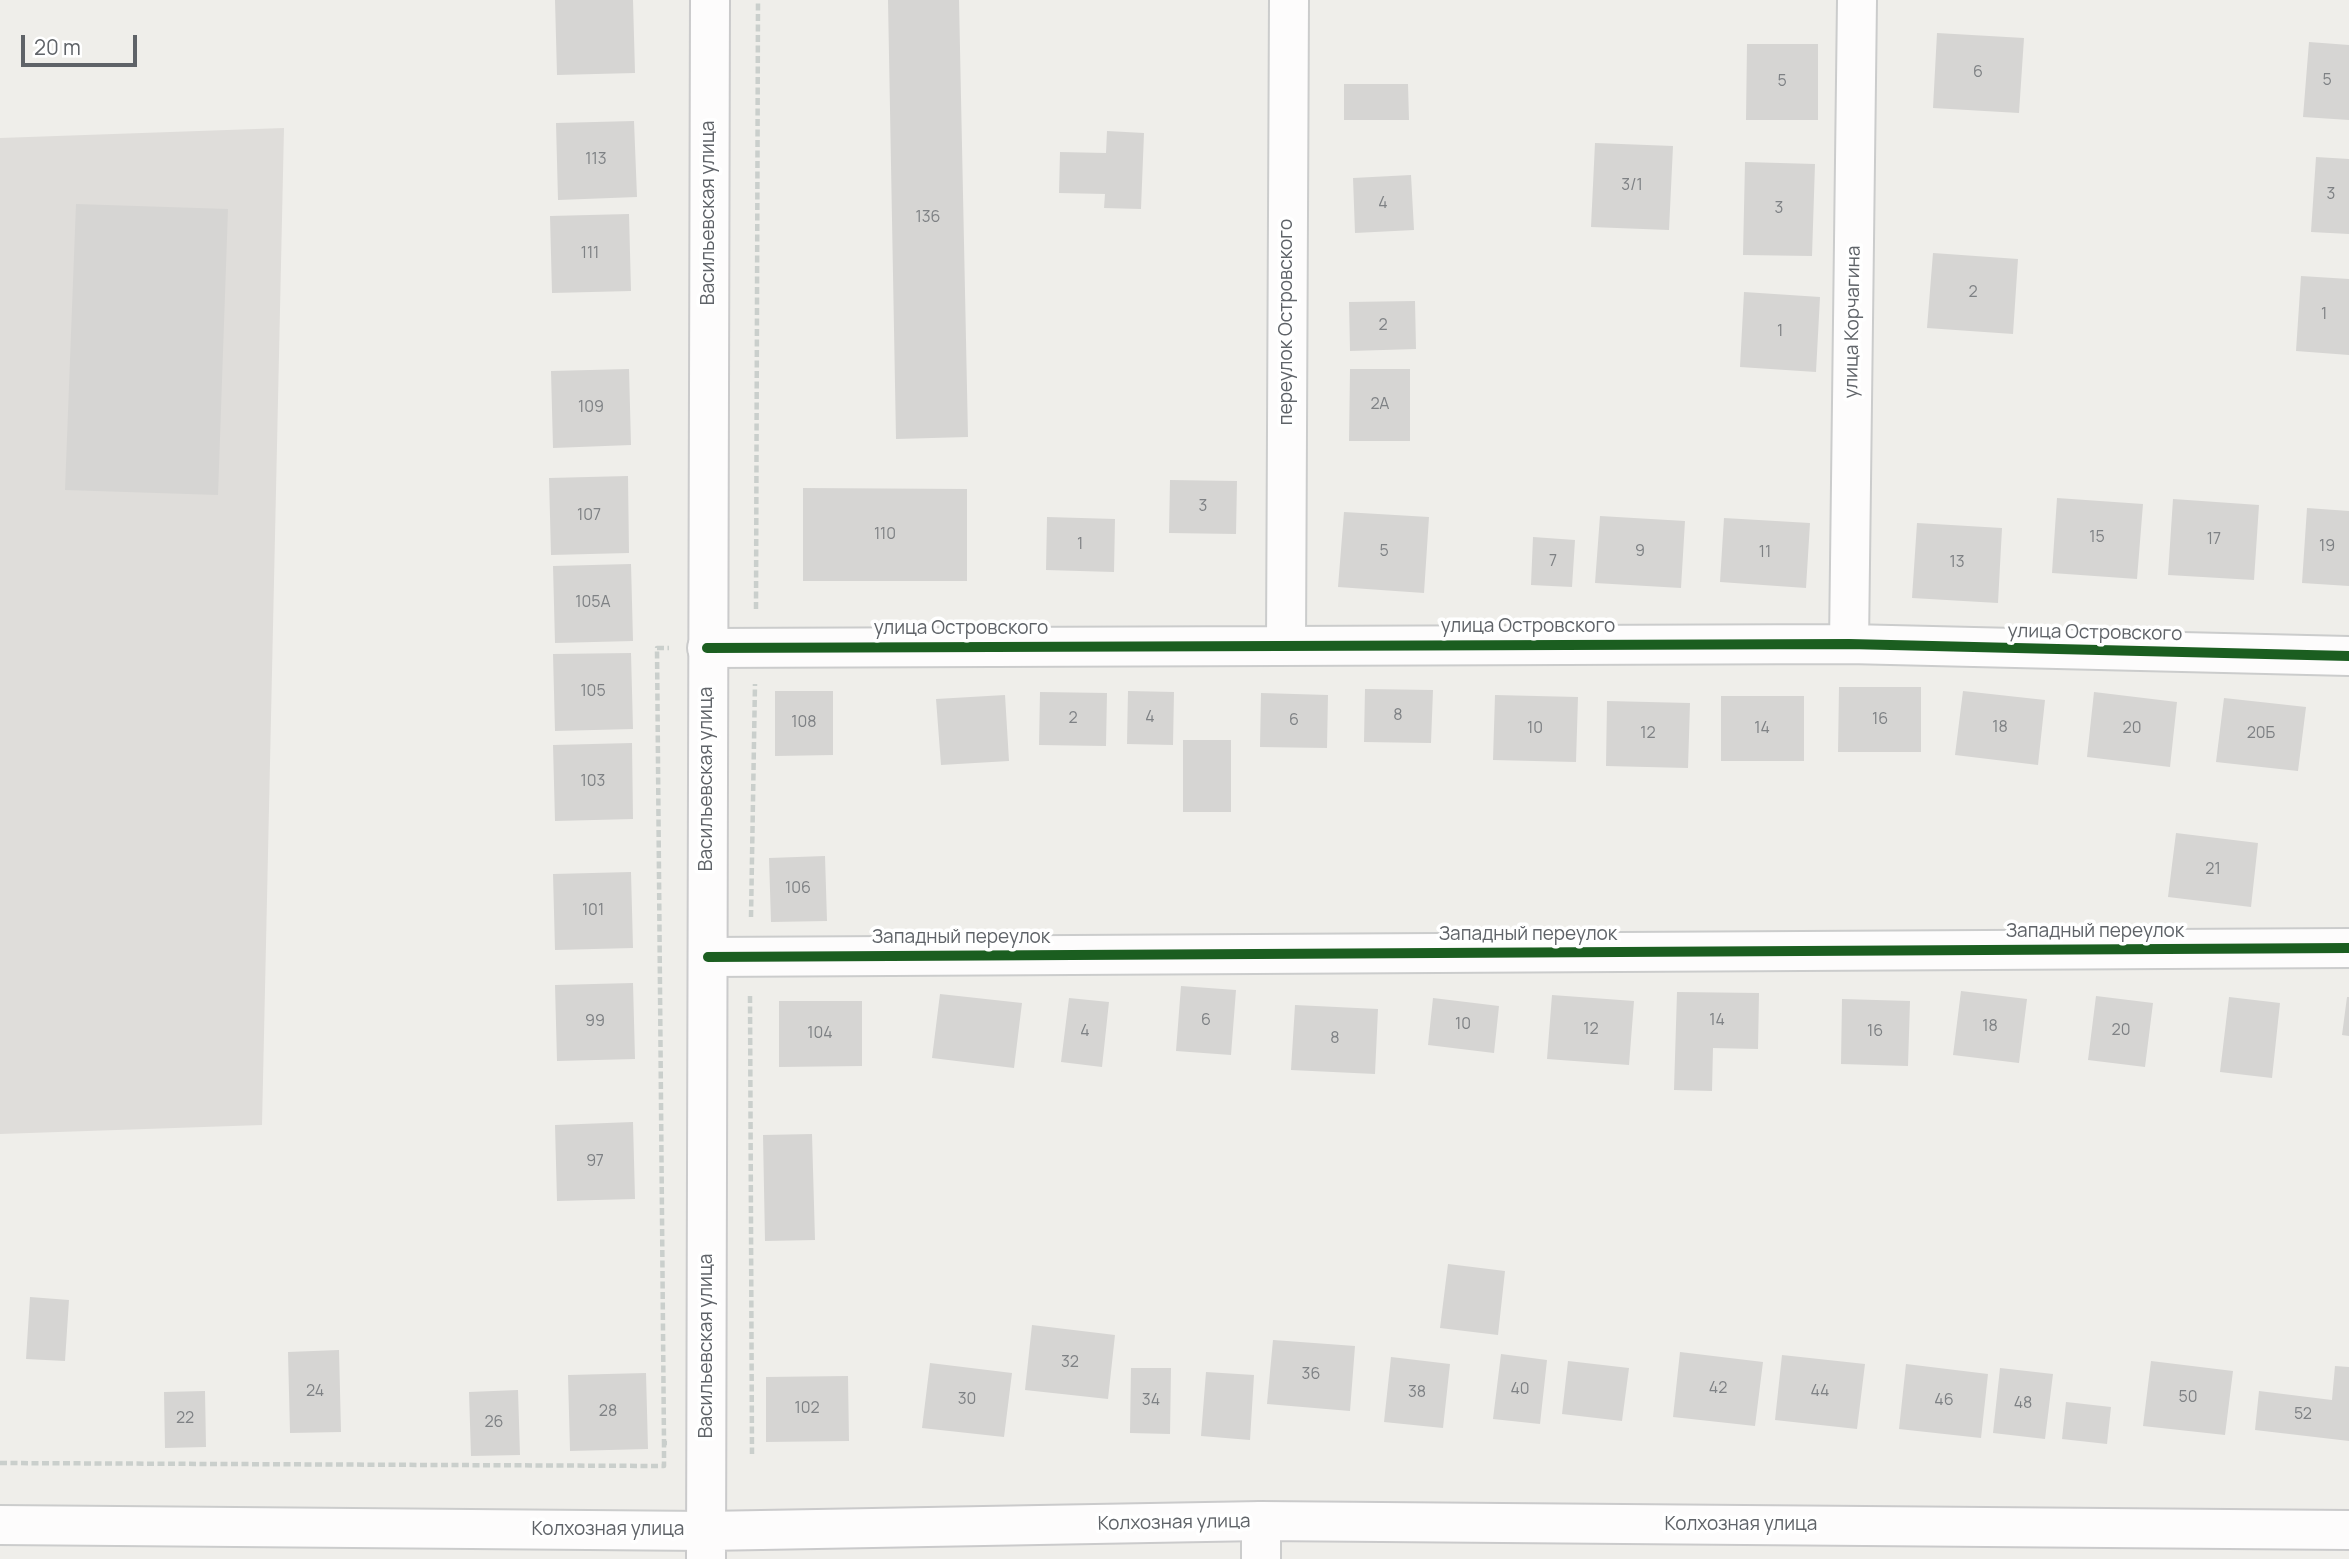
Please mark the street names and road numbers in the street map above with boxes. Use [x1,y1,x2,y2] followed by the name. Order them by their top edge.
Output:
[698,121,720,305] street label: Васильевская улица
[1276,219,1298,425] street label: переулок Островского
[1840,245,1866,399] street label: улица Корчагина
[1441,616,1615,638] street label: улица Островского
[874,618,1048,640] street label: улица Островского
[2007,620,2183,646] street label: улица Островского
[696,687,718,871] street label: Васильевская улица
[2006,921,2184,943] street label: Западный переулок
[1439,924,1617,946] street label: Западный переулок
[872,927,1050,949] street label: Западный переулок
[696,1254,718,1438] street label: Васильевская улица
[1097,1510,1251,1536] street label: Колхозная улица
[1665,1514,1817,1536] street label: Колхозная улица
[532,1519,684,1541] street label: Колхозная улица

